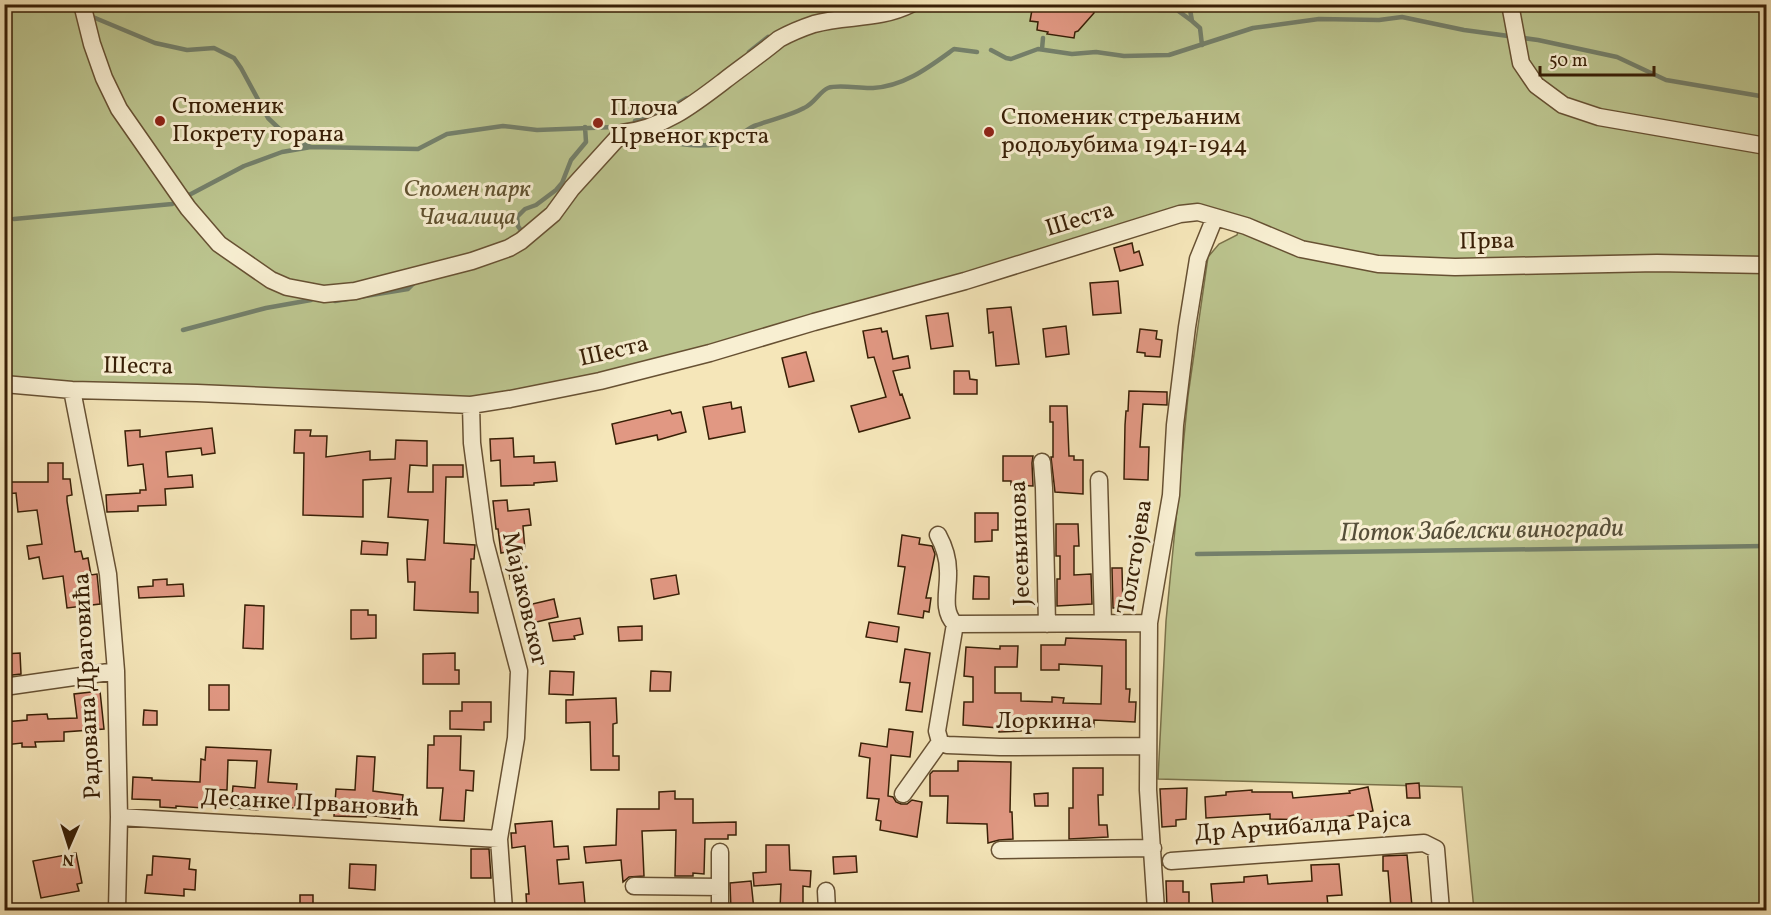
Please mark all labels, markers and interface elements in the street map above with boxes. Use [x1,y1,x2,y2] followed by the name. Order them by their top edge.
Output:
[1540,39,1654,77] scale bar
[1549,49,1588,74] text: 50 m
[172,90,345,152] place label: Споменик Покрету горана
[610,92,770,154] place label: Плоча Црвеног крста
[1001,101,1248,163] place label: Споменик стрељаним родољубима 1941-1944
[153,114,167,128] marker: Споменик Покрету горана
[591,116,605,130] marker: Плоча Црвеног крста
[982,125,996,139] marker: Споменик стрељаним родољубима 1941-1944
[404,173,531,235] park label: Спомен парк Чачалица
[1041,193,1119,247] street label: Шеста
[1459,225,1515,259] street label: Прва
[576,328,652,376] street label: Шеста
[102,349,174,385] street label: Шеста
[1002,480,1040,606] street label: Јесењинова
[1110,497,1162,617] street label: Толстојева
[1340,511,1624,551] water label: Поток Забелски виногради
[492,529,556,670] street label: Мајаковског
[65,572,111,800] street label: Радована Драговића
[996,705,1092,739] street label: Лоркина
[200,781,420,827] street label: Десанке Првановић
[1193,802,1413,852] street label: Др Арчибалда Рајса
[39,816,99,876] north arrow
[62,848,75,870] text: N

